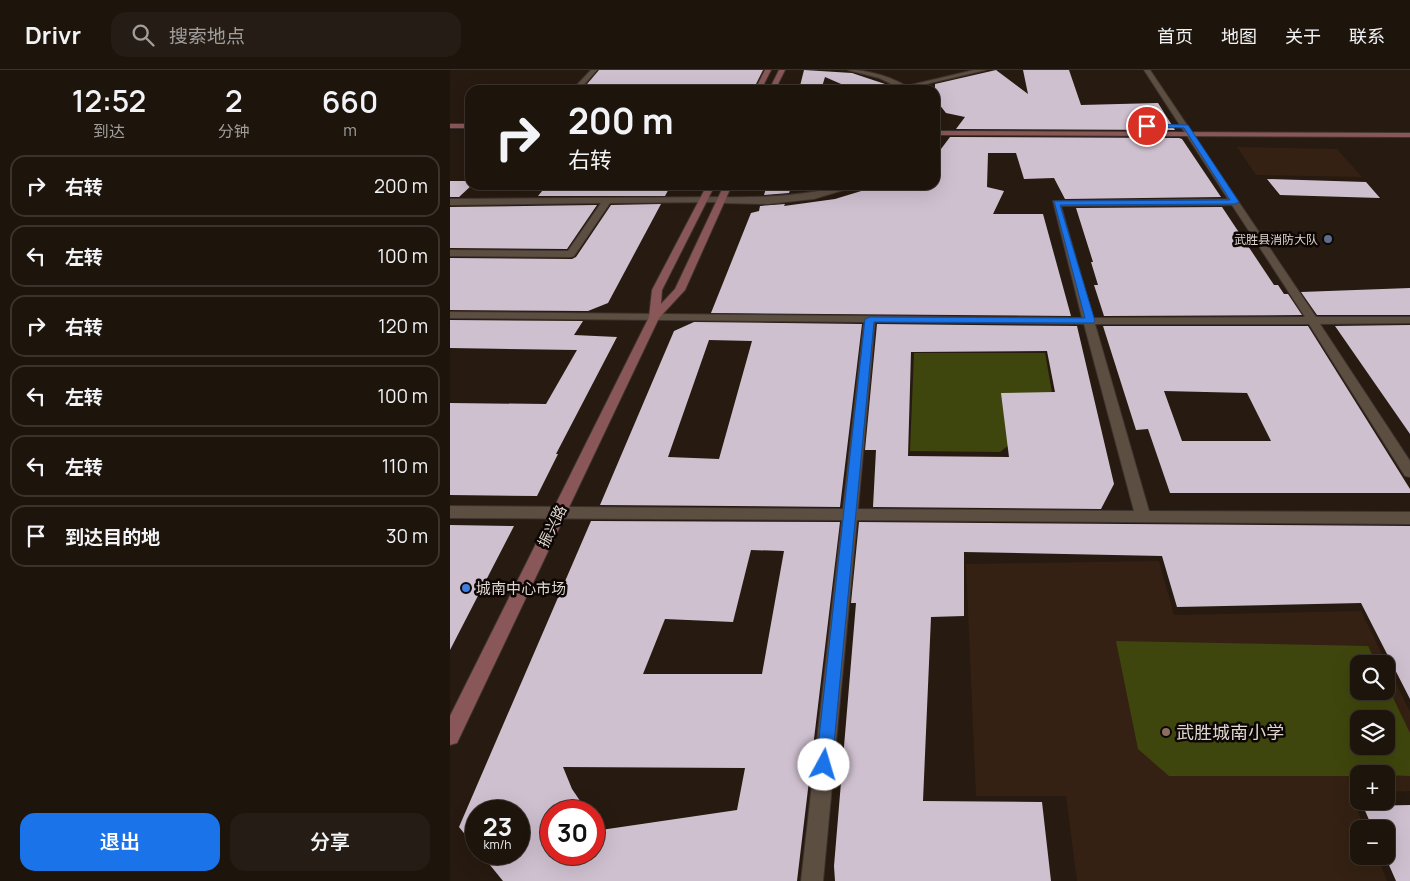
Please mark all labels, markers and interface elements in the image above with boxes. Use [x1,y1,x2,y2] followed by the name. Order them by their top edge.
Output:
[111,12,461,57] search box
[25,18,81,51] text: Drivr
[129,21,157,49] icon: search
[169,23,245,49] text: 搜索地点
[1157,24,1193,48] text: 首页
[1221,24,1257,48] text: 地图
[1285,24,1321,48] text: 关于
[1349,24,1385,48] text: 联系
[72,80,146,121] text: 12:52
[225,80,243,121] text: 2
[322,81,378,122] text: 660
[568,97,673,145] text: 200 m
[485,105,550,170] icon: right
[1126,105,1168,147] pin
[1133,112,1161,140] icon: arrive
[343,119,357,141] text: m
[93,120,125,142] text: 到达
[218,120,250,142] text: 分钟
[568,145,612,175] text: 右转
[22,172,50,200] icon: right
[374,173,428,199] text: 200 m
[65,174,103,200] text: 右转
[1234,231,1318,248] place label: 武胜县消防大队
[1322,233,1334,245] marker: 武胜县消防大队
[22,242,50,270] icon: left
[377,243,428,269] text: 100 m
[65,244,103,270] text: 左转
[22,312,50,340] icon: right
[378,313,428,339] text: 120 m
[65,314,103,340] text: 右转
[22,382,50,410] icon: left
[377,383,428,409] text: 100 m
[65,384,103,410] text: 左转
[22,452,50,480] icon: left
[382,453,428,479] text: 110 m
[65,454,103,480] text: 左转
[533,501,571,551] street label: 振兴路
[22,522,50,550] icon: arrive
[386,523,428,549] text: 30 m
[65,524,160,550] text: 到达目的地
[476,578,566,599] place label: 城南中心市场
[460,582,472,594] marker: 城南中心市场
[1350,655,1395,865] map controls
[1350,655,1395,700] button: search
[1350,710,1395,755] button: layers
[1176,720,1284,744] place label: 武胜城南小学
[1160,726,1172,738] marker: 武胜城南小学
[797,738,849,790] position arrow
[1350,765,1395,810] button: +
[540,800,605,865] speed limit sign: 30
[483,809,512,844] text: 23
[20,813,220,871] button: 退出
[230,813,430,871] button: 分享
[1350,820,1395,865] button: −
[484,836,511,853] text: km/h

